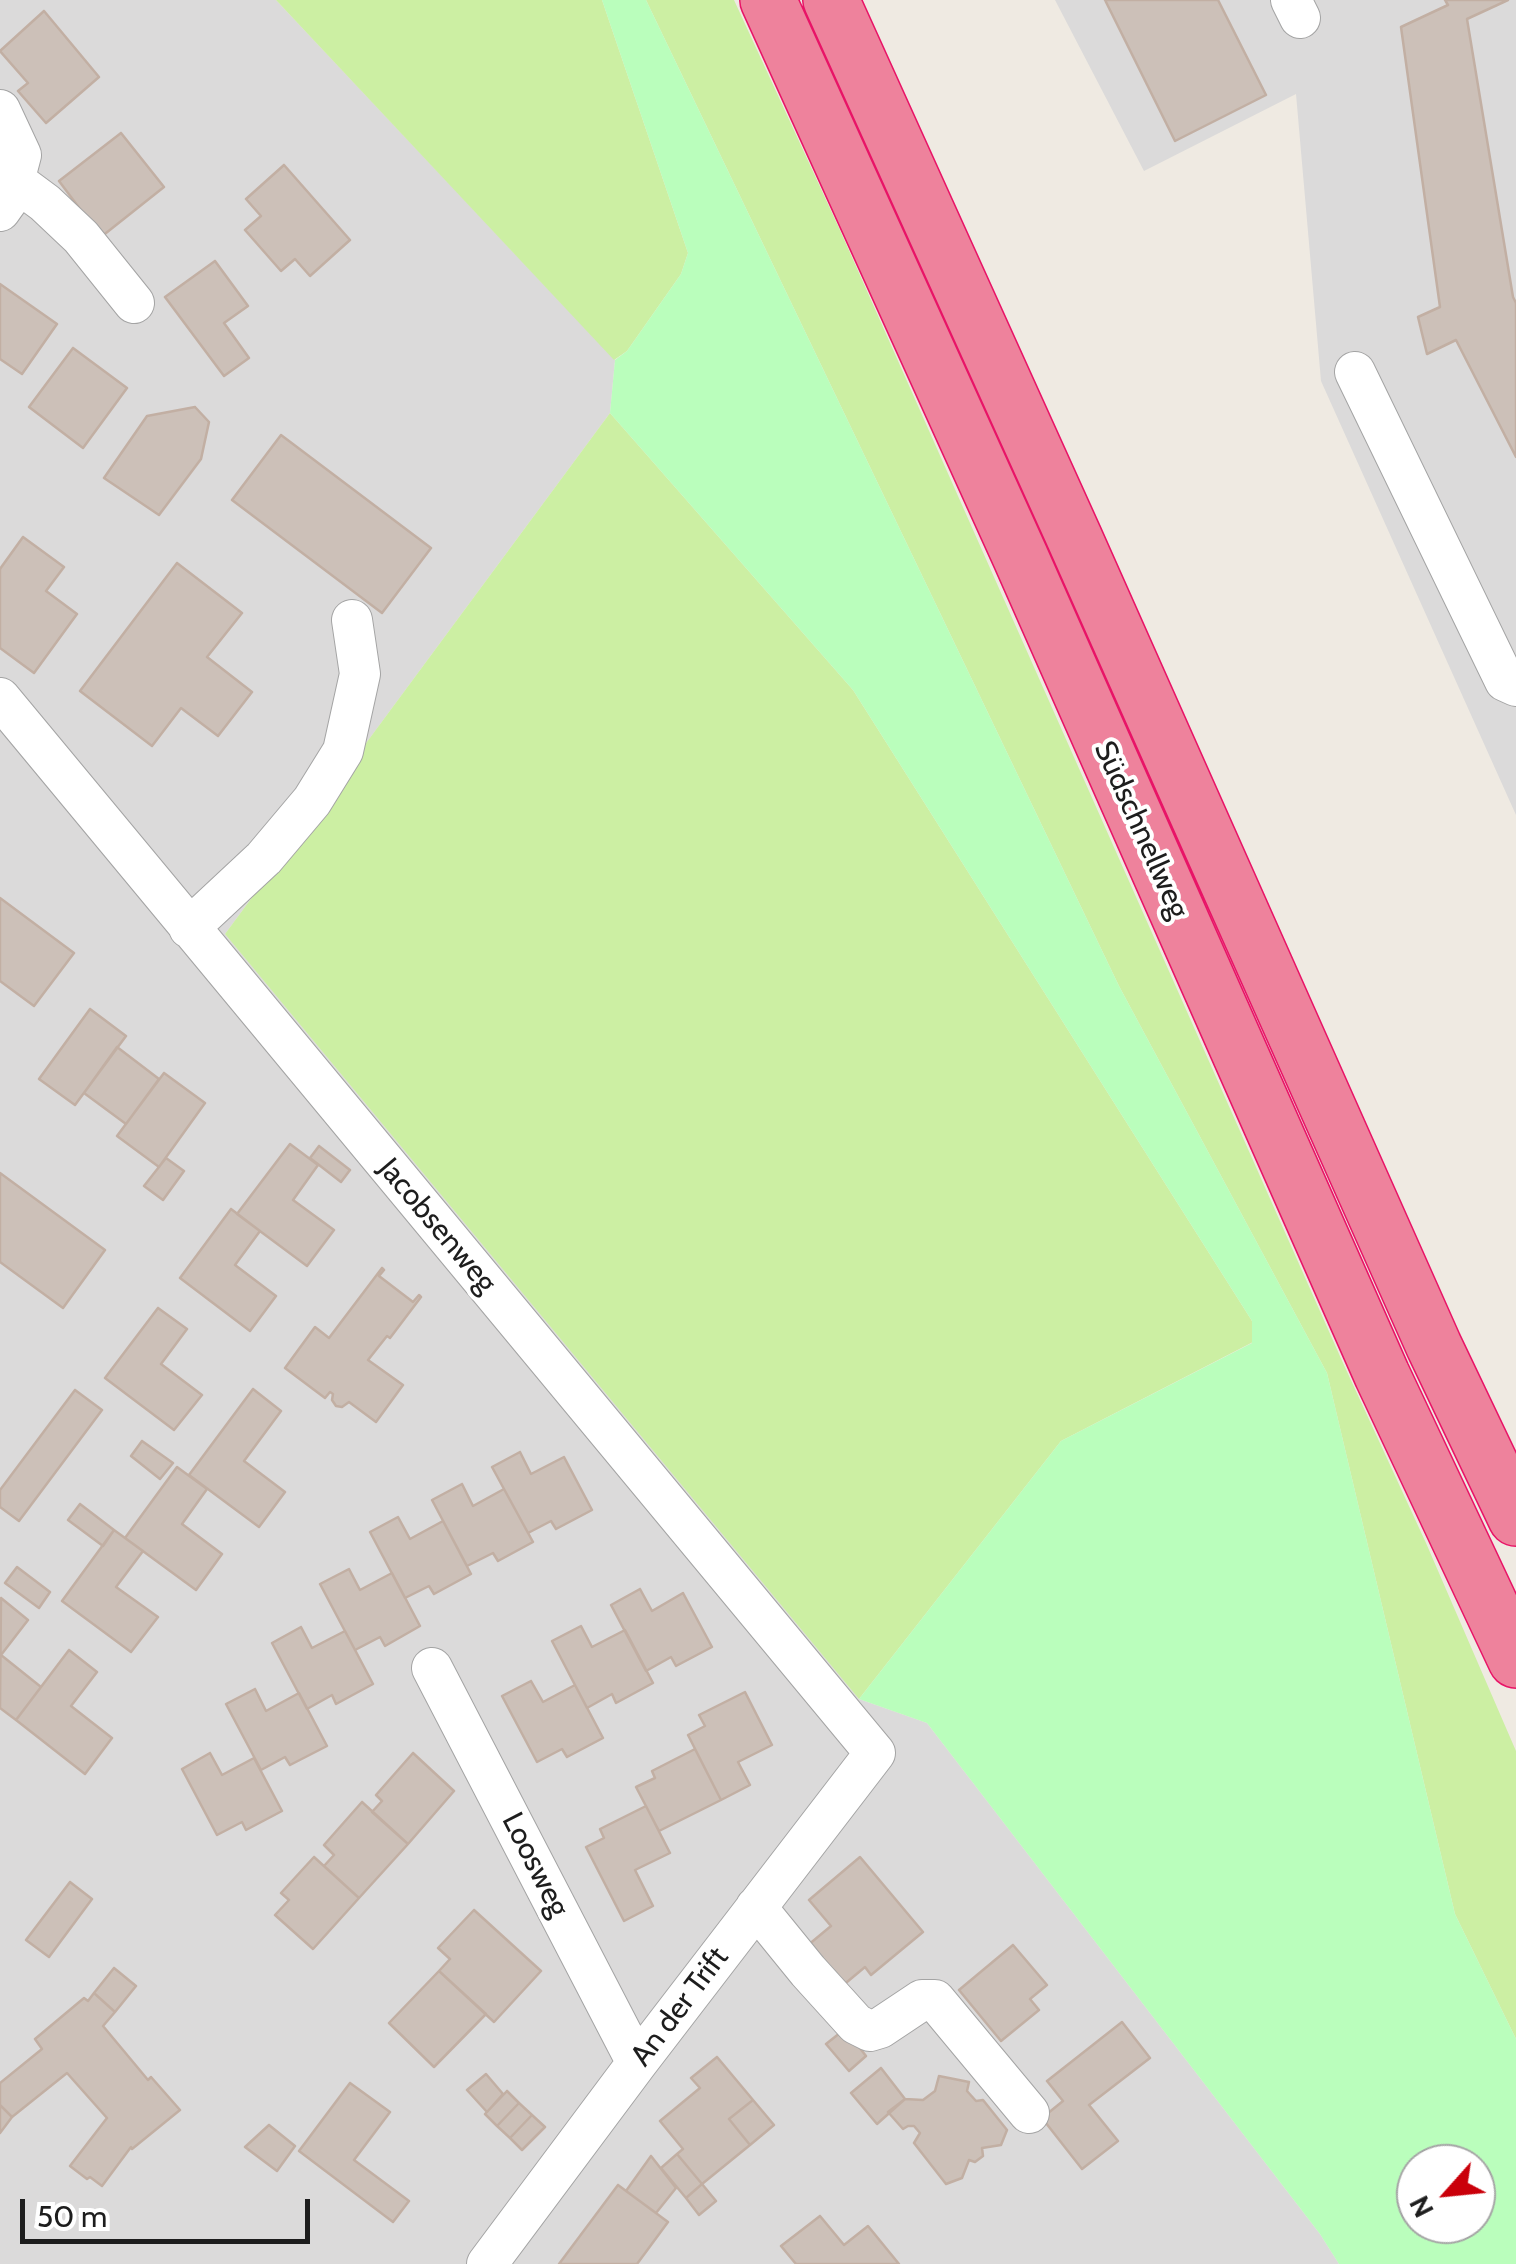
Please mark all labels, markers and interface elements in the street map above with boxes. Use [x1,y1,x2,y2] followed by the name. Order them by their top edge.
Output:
[1086,736,1196,924] street label: Südschnellweg
[370,1151,504,1301] street label: Jacobsenweg
[494,1807,576,1923] street label: Loosweg
[624,1940,736,2074] street label: An der Trift
[1396,2144,1496,2244] north arrow
[25,2179,315,2241] scale bar
[1401,2190,1441,2223] text: N
[37,2198,107,2235] text: 50 m

